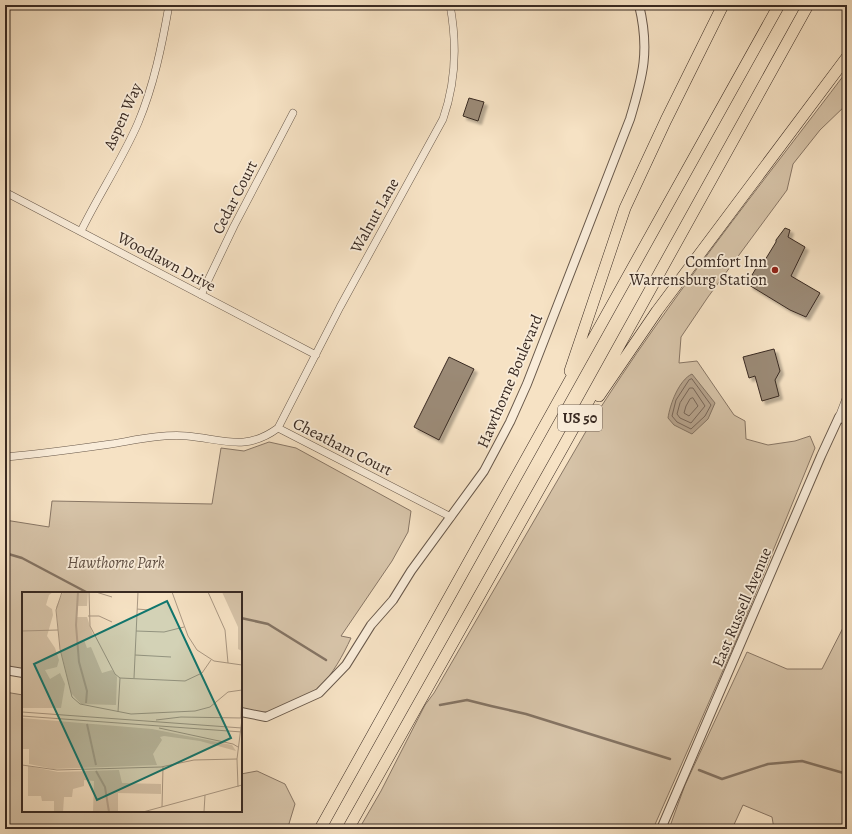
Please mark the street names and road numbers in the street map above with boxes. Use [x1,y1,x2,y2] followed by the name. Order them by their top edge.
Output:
[98,79,148,154] street label: Aspen Way
[207,157,263,238] street label: Cedar Court
[345,174,404,258] street label: Walnut Lane
[113,226,220,297] street label: Woodlawn Drive
[472,311,548,452] street label: Hawthorne Boulevard
[558,405,602,431] road number: US 50
[289,412,396,481] street label: Cheatham Court
[707,544,777,671] street label: East Russell Avenue

